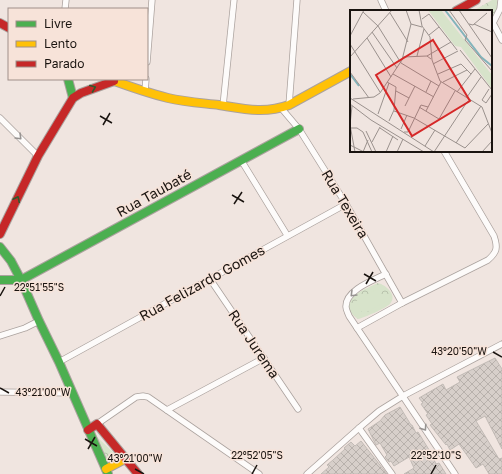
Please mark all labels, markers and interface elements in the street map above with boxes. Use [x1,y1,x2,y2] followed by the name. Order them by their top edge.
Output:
[8,8,148,80] legend
[350,10,492,152] inset map
[44,16,72,31] text: Livre
[44,36,77,51] text: Lento
[44,56,84,71] text: Parado
[89,85,96,93] one-way arrow
[14,132,22,140] one-way arrow
[113,165,194,220] street label: Rua Taubaté
[318,166,373,241] street label: Rua Texeira
[12,195,20,203] one-way arrow
[136,241,267,324] street label: Rua Felizardo Gomes
[14,281,64,293] text: 22°51'55"S
[350,289,358,297] one-way arrow
[225,306,284,381] street label: Rua Jurema
[431,345,487,357] text: 43°20'50"W
[16,386,71,398] text: 43°21'00"W
[420,424,427,431] one-way arrow
[231,449,283,461] text: 22°52'05"S
[411,449,461,461] text: 22°52'10"S
[108,452,163,464] text: 43°21'00"W

